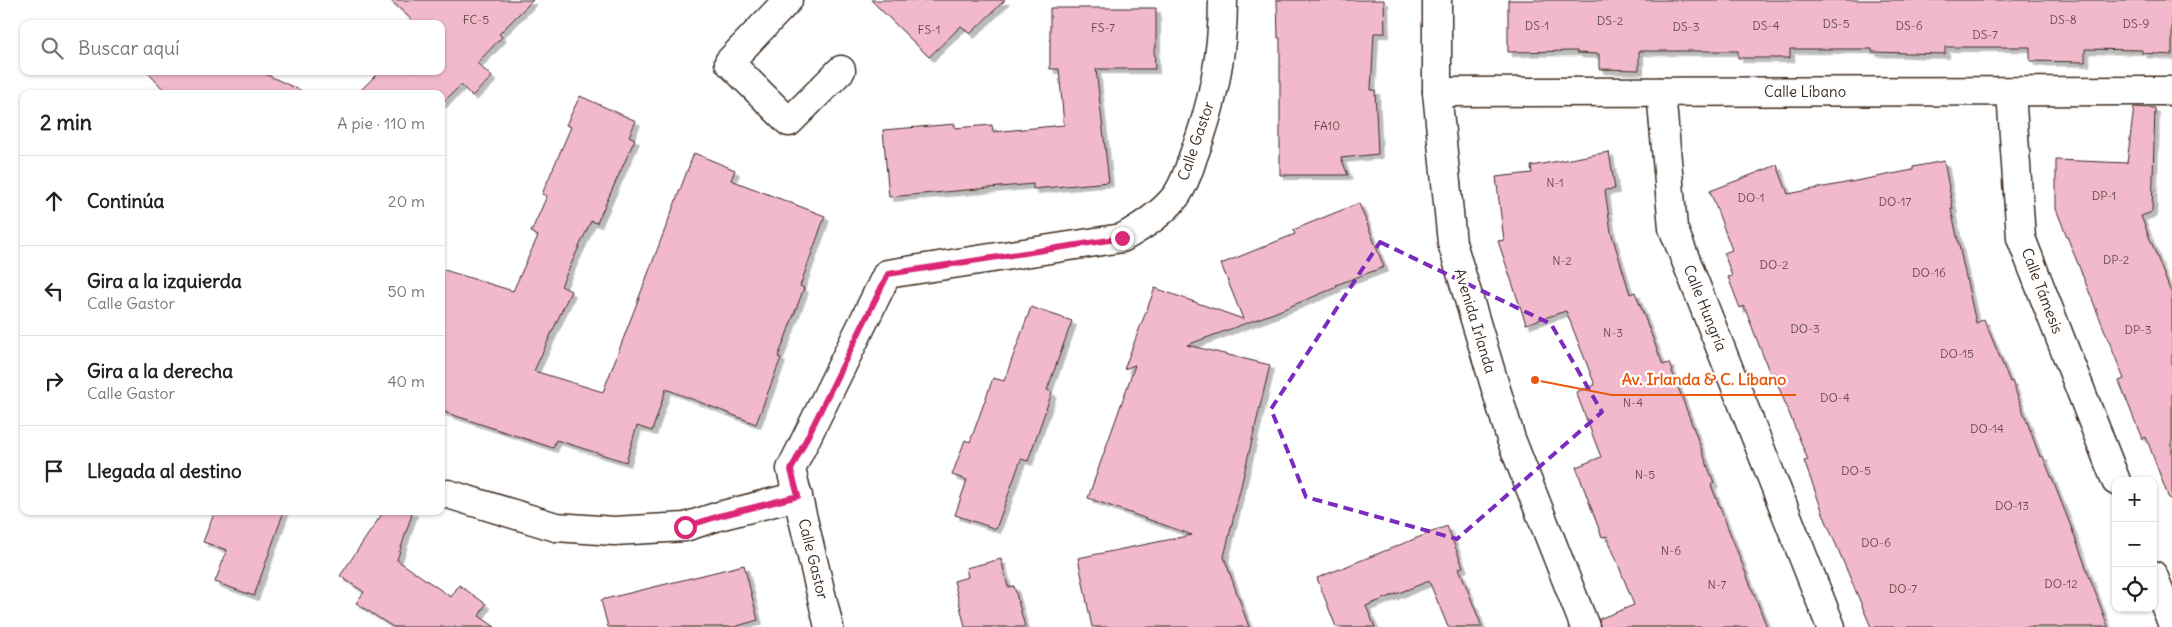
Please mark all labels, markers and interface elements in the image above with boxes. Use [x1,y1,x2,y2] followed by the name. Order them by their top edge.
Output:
[463,12,489,27] house number: FC-5
[2049,12,2077,27] house number: DS-8
[1597,13,1624,28] house number: DS-2
[1822,16,1850,31] house number: DS-5
[2122,16,2150,31] house number: DS-9
[1525,18,1549,33] house number: DS-1
[1752,18,1780,33] house number: DS-4
[1895,18,1923,33] house number: DS-6
[1673,19,1700,34] house number: DS-3
[20,20,445,75] search box
[1091,20,1115,35] house number: FS-7
[918,22,940,37] house number: FS-1
[1972,27,1998,42] house number: DS-7
[38,34,66,62] icon: search
[78,36,179,60] text: Buscar aquí
[1764,82,1846,101] street label: Calle Líbano
[1173,99,1218,183] street label: Calle Gastor
[40,109,92,136] text: 2 min
[337,113,425,133] text: A pie · 110 m
[1314,118,1340,133] house number: FA10
[1546,175,1564,190] house number: N-1
[40,187,68,215] icon: ahead
[2092,188,2116,203] house number: DP-1
[87,189,164,213] text: Continúa
[1737,190,1765,205] house number: DO-1
[388,191,425,211] text: 20 m
[1878,194,1912,209] house number: DO-17
[1111,227,1134,250] route end
[2017,245,2068,337] street label: Calle Támesis
[2103,252,2130,267] house number: DP-2
[1552,253,1572,268] house number: N-2
[1759,257,1789,272] house number: DO-2
[1680,262,1732,354] street label: Calle Hungría
[1912,265,1946,280] house number: DO-16
[1451,266,1501,376] street label: Avenida Irlanda
[87,269,242,293] text: Gira a la izquierda
[40,277,68,305] icon: left
[387,281,425,301] text: 50 m
[87,293,175,313] text: Calle Gastor
[1790,321,1820,336] house number: DO-3
[2124,322,2152,337] house number: DP-3
[1603,325,1623,340] house number: N-3
[1940,346,1974,361] house number: DO-15
[87,359,233,383] text: Gira a la derecha
[1612,364,1796,395] callout: Av. Irlanda & C. Líbano
[40,367,68,395] icon: right
[1622,369,1786,389] text: Av. Irlanda & C. Líbano
[387,371,425,391] text: 40 m
[87,383,175,403] text: Calle Gastor
[1820,390,1850,405] house number: DO-4
[1623,395,1643,410] house number: N-4
[1970,421,2004,436] house number: DO-14
[40,457,68,485] icon: arrive
[87,459,242,483] text: Llegada al destino
[1841,463,1871,478] house number: DO-5
[1635,467,1655,482] house number: N-5
[2112,477,2157,612] map controls
[2112,477,2157,522] button: +
[1995,498,2029,513] house number: DO-13
[674,516,697,539] route start
[794,517,833,601] street label: Calle Gastor
[2112,522,2157,567] button: −
[1861,535,1891,550] house number: DO-6
[1661,543,1681,558] house number: N-6
[2112,567,2157,612] button: locate
[2044,576,2078,591] house number: DO-12
[1708,577,1727,592] house number: N-7
[1889,581,1917,596] house number: DO-7

